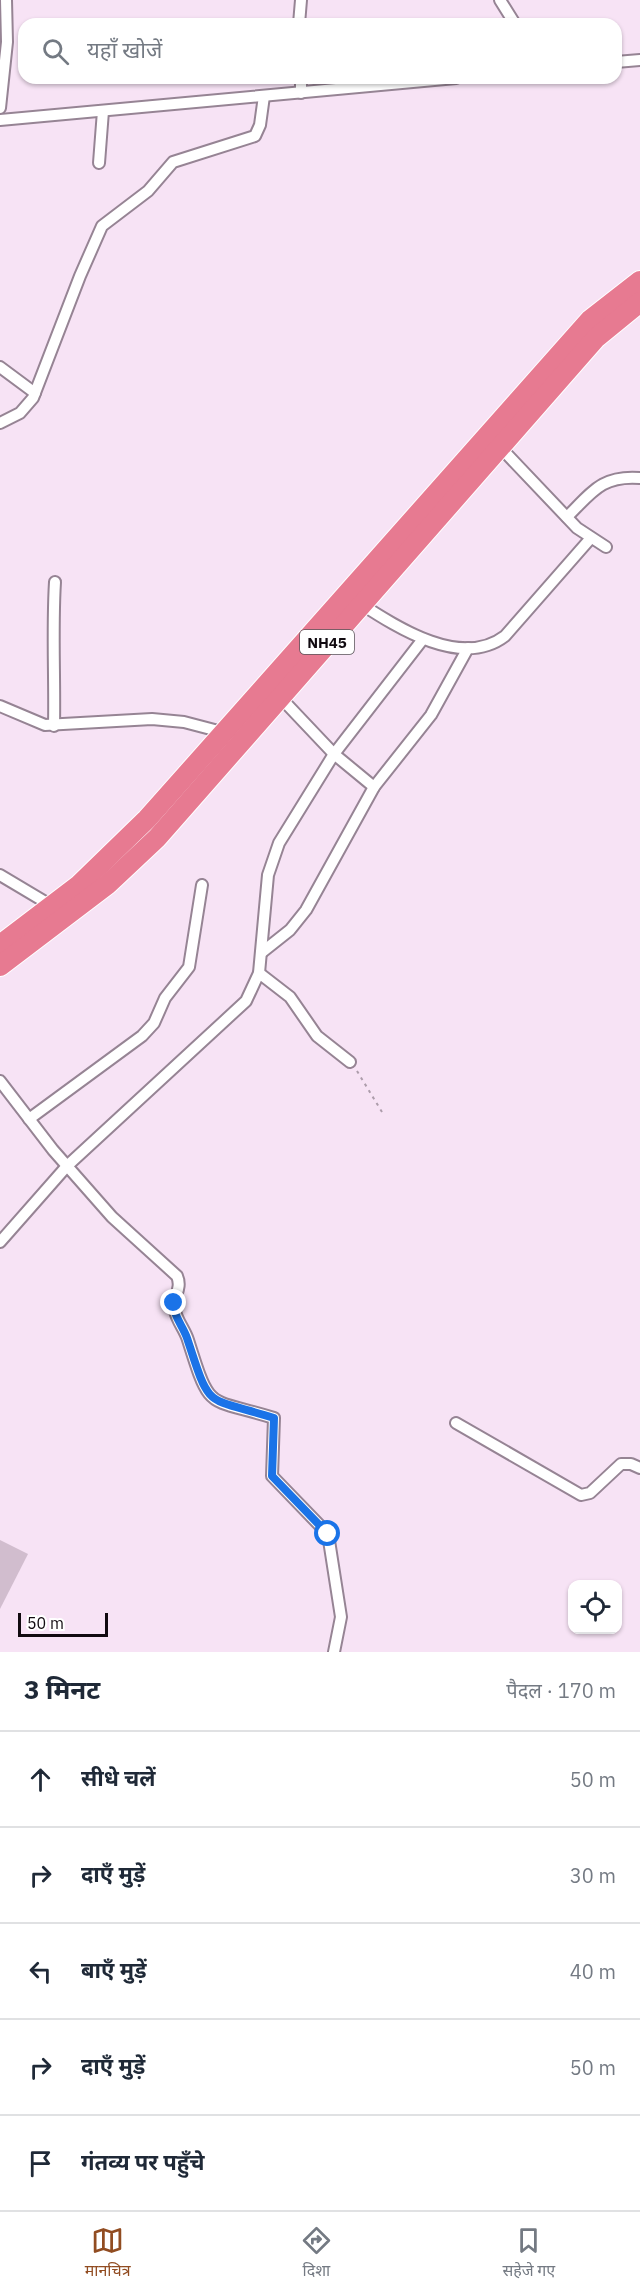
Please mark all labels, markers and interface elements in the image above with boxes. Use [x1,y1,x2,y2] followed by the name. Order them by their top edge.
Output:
[18,18,622,84] search box
[39,35,72,68] icon: search
[87,35,162,64] text: यहाँ खोजें
[300,630,354,654] road number: NH45
[160,1289,186,1315] route end
[314,1520,340,1546] route start
[568,1580,622,1634] map controls
[568,1580,622,1634] button: locate
[18,1610,108,1638] scale bar
[27,1613,64,1633] text: 50 m
[24,1672,100,1706] text: 3 मिनट
[506,1677,616,1704] text: पैदल · 170 m
[24,1763,57,1796] icon: ahead
[81,1763,156,1792] text: सीधे चलें
[570,1766,616,1793] text: 50 m
[24,1859,57,1892] icon: right
[81,1859,145,1888] text: दाएँ मुड़ें
[570,1862,616,1889] text: 30 m
[24,1955,57,1988] icon: left
[81,1955,147,1984] text: बाएँ मुड़ें
[570,1958,616,1985] text: 40 m
[24,2051,57,2084] icon: right
[81,2051,145,2080] text: दाएँ मुड़ें
[570,2054,616,2081] text: 50 m
[24,2147,57,2180] icon: arrive
[81,2147,205,2176] text: गंतव्य पर पहुँचे
[85,2224,130,2283] tab: मानचित्र
[300,2224,333,2283] tab: दिशा
[502,2224,555,2283] tab: सहेजे गए

